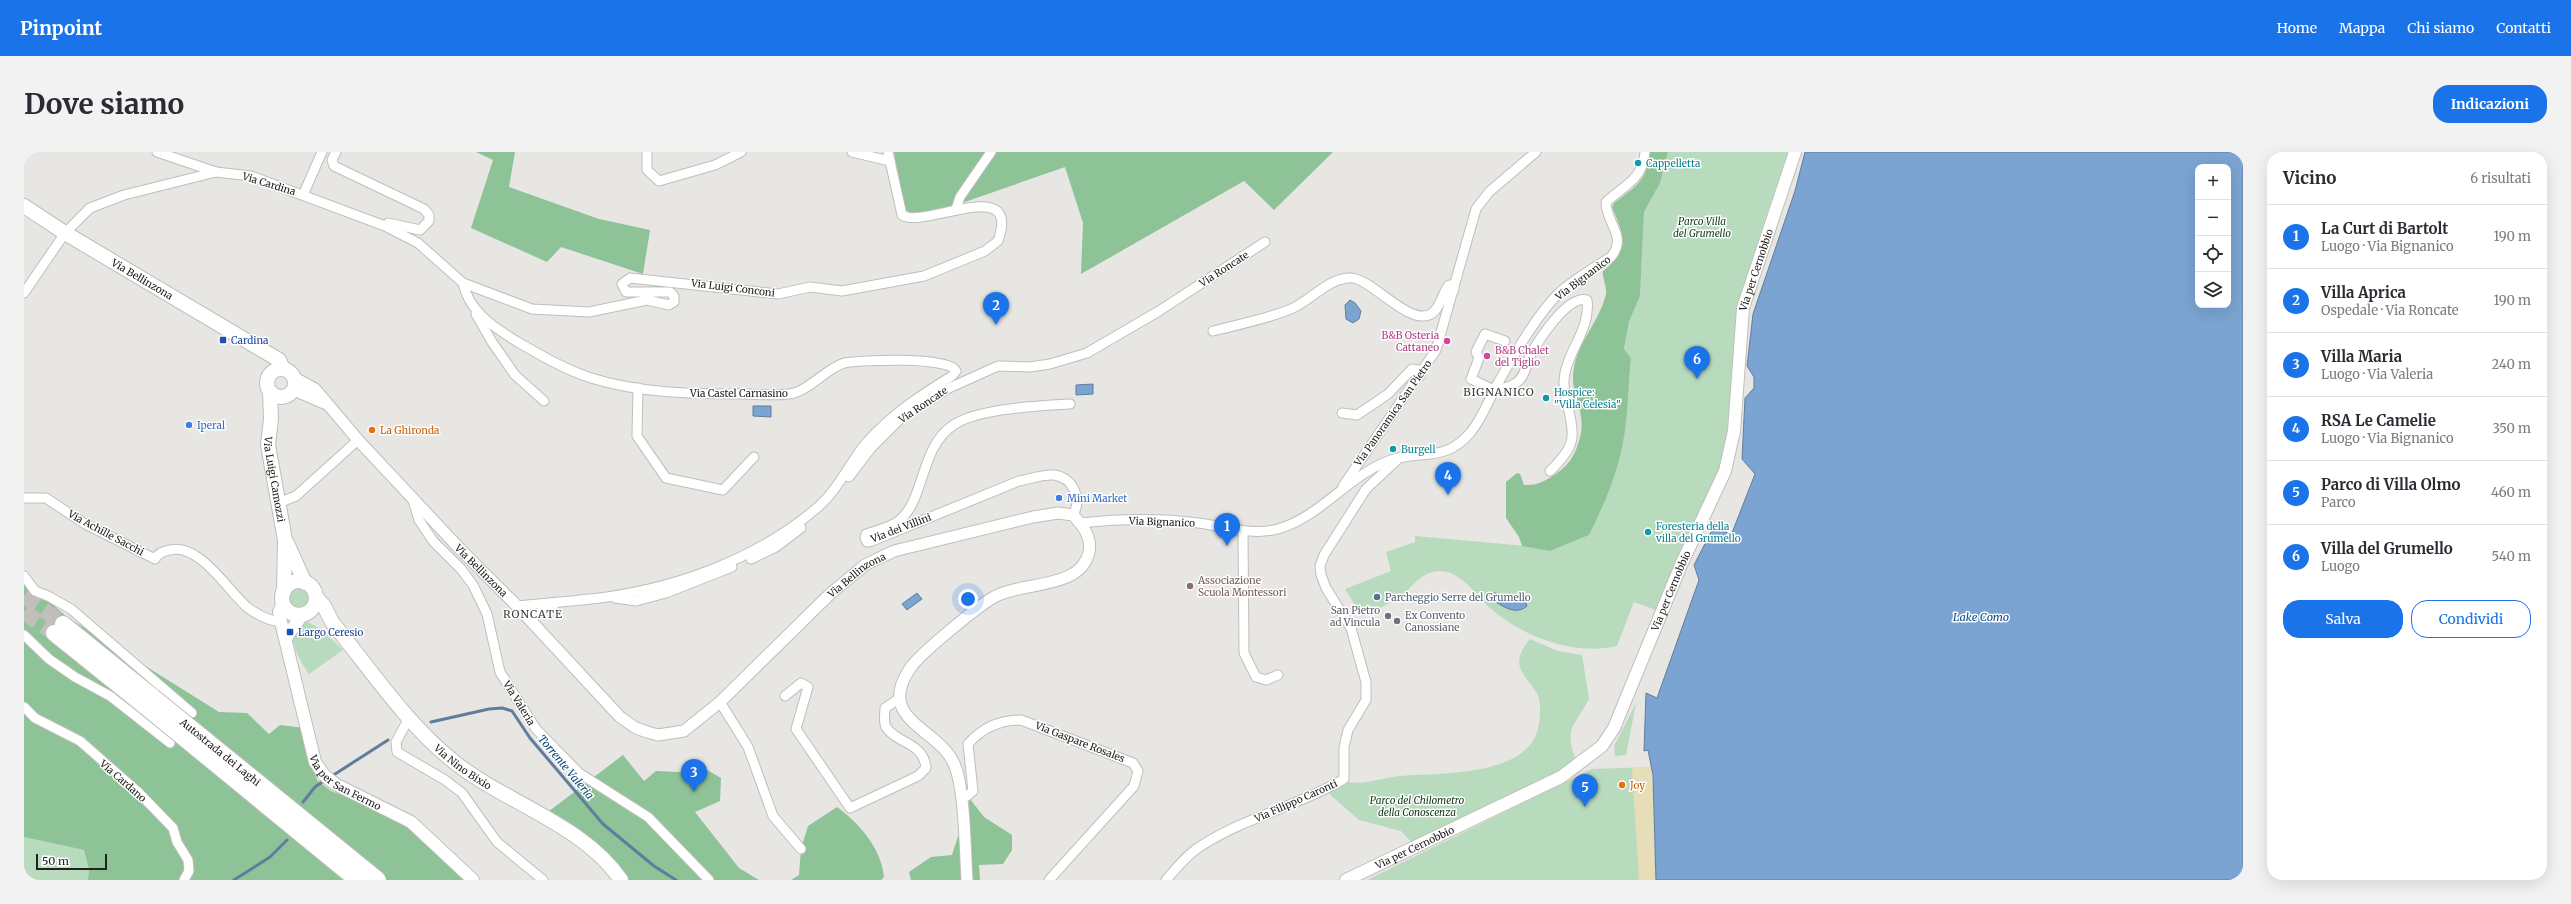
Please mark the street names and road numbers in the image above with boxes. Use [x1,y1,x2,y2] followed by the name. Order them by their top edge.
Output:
[240,169,298,198] street label: Via Cardina
[1736,227,1775,314] street label: Via per Cernobbio
[1196,248,1251,290] street label: Via Roncate
[1552,253,1613,304] street label: Via Bignanico
[108,255,176,302] street label: Via Bellinzona
[689,276,776,300] street label: Via Luigi Conconi
[1351,357,1435,469] street label: Via Panoramica San Pietro
[895,384,950,427] street label: Via Roncate
[689,387,788,400] street label: Via Castel Carnasino
[261,435,288,523] street label: Via Luigi Camozzi
[65,507,146,559] street label: Via Achille Sacchi
[868,511,933,546] street label: Via dei Villini
[1128,514,1195,530] street label: Via Bignanico
[452,541,511,600] street label: Via Bellinzona
[1648,548,1693,634] street label: Via per Cernobbio
[824,549,888,601] street label: Via Bellinzona
[500,677,538,728] street label: Via Valeria
[177,715,263,788] street label: Autostrada dei Laghi
[1032,719,1127,765] street label: Via Gaspare Rosales
[431,741,494,792] street label: Via Nino Bixio
[307,753,383,813] street label: Via per San Fermo
[96,757,149,805] street label: Via Cardano
[1252,777,1339,826] street label: Via Filippo Caronti
[1372,823,1456,872] street label: Via per Cernobbio

